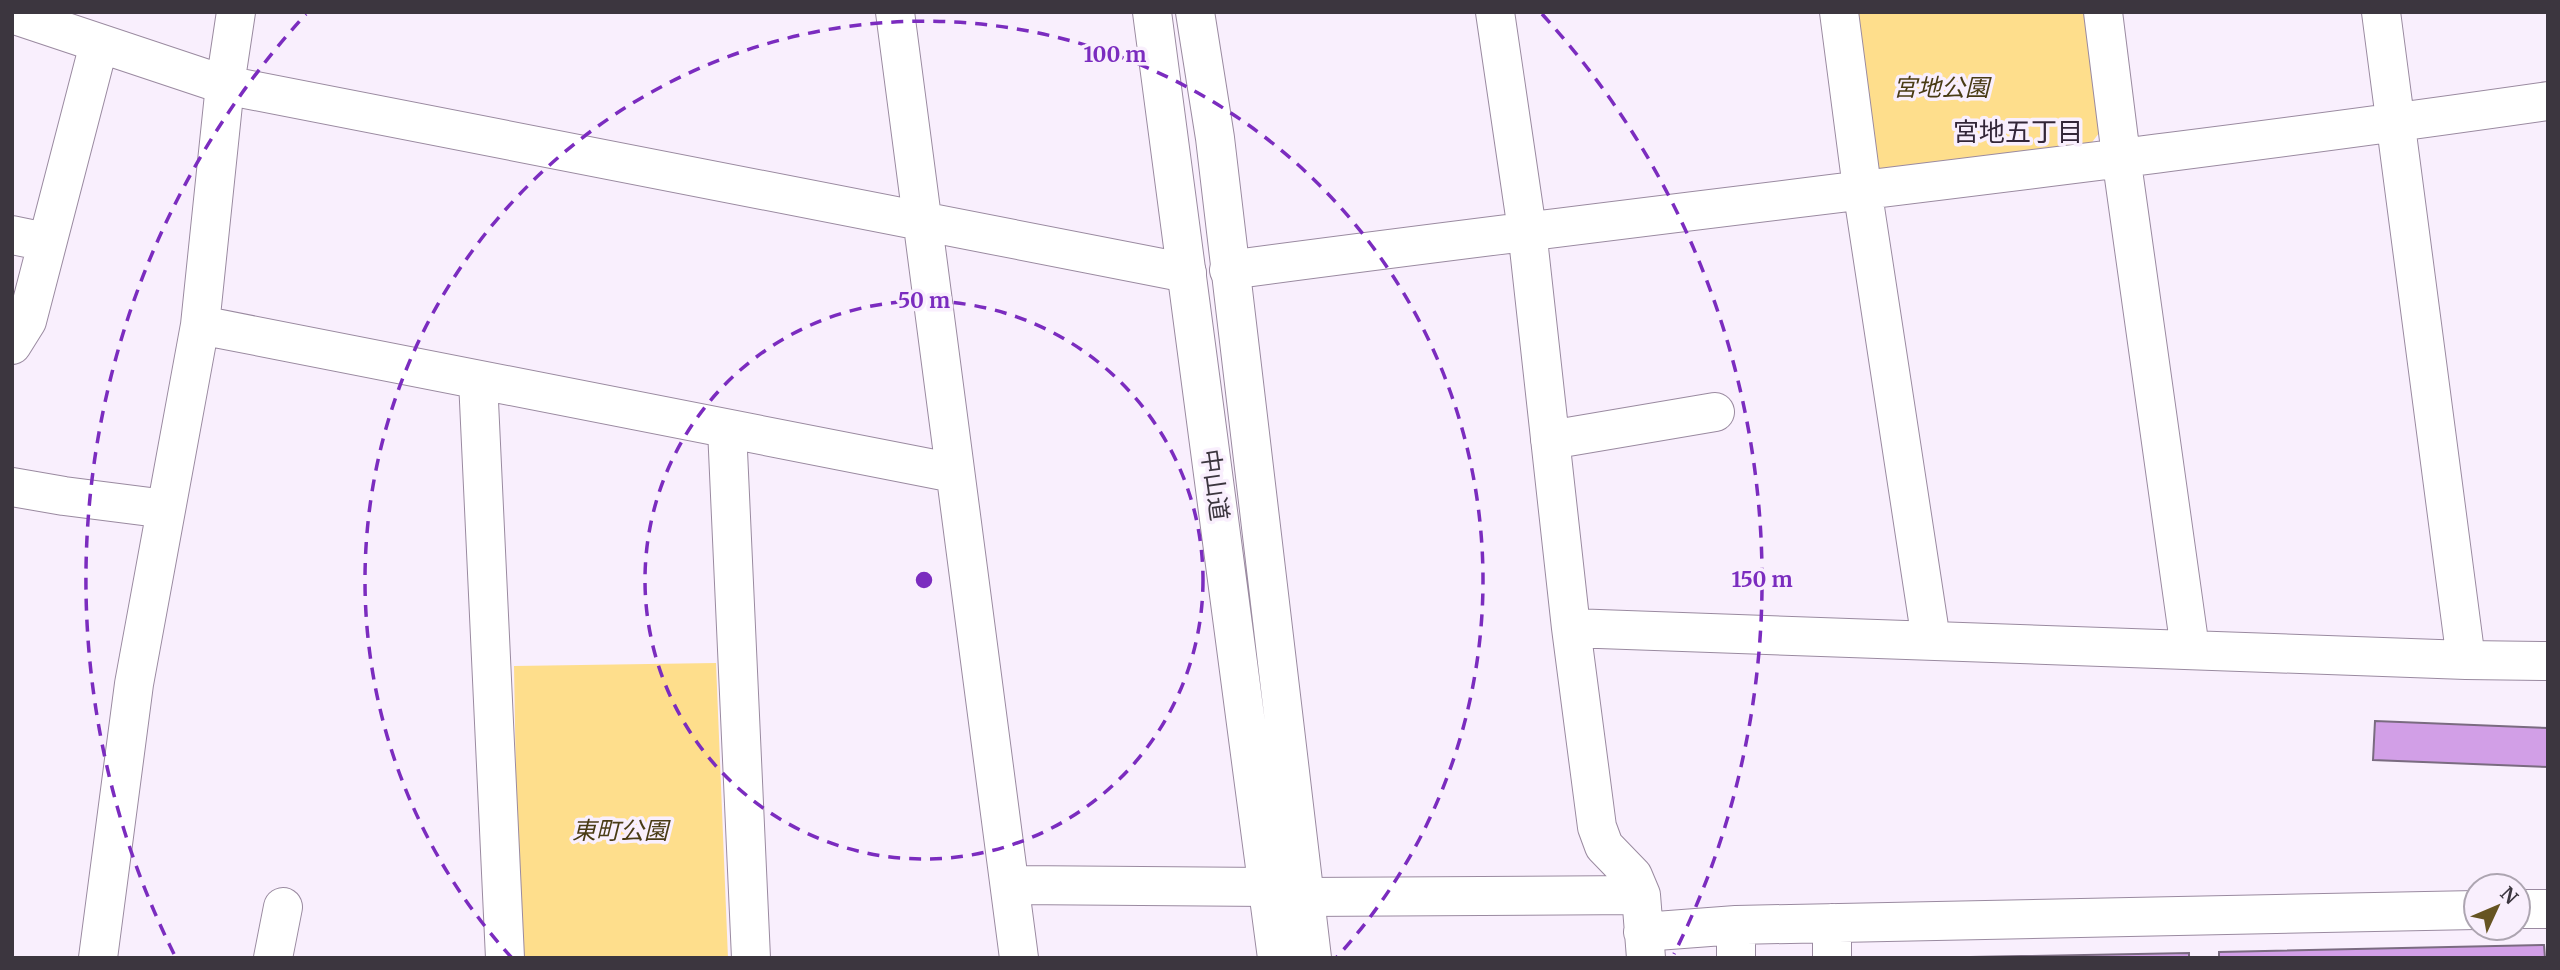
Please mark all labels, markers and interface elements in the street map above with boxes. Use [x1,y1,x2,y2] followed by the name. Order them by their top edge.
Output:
[1084,41,1146,68] text: 100 m
[1893,72,1992,103] park label: 宮地公園
[1953,115,2083,148] district label: 宮地五丁目
[898,287,950,314] text: 50 m
[1195,447,1235,523] street label: 中山道
[1731,566,1793,593] text: 150 m
[912,568,936,592] centre of rings
[572,815,671,846] park label: 東町公園
[2462,872,2532,942] north arrow
[2495,881,2523,909] text: N

